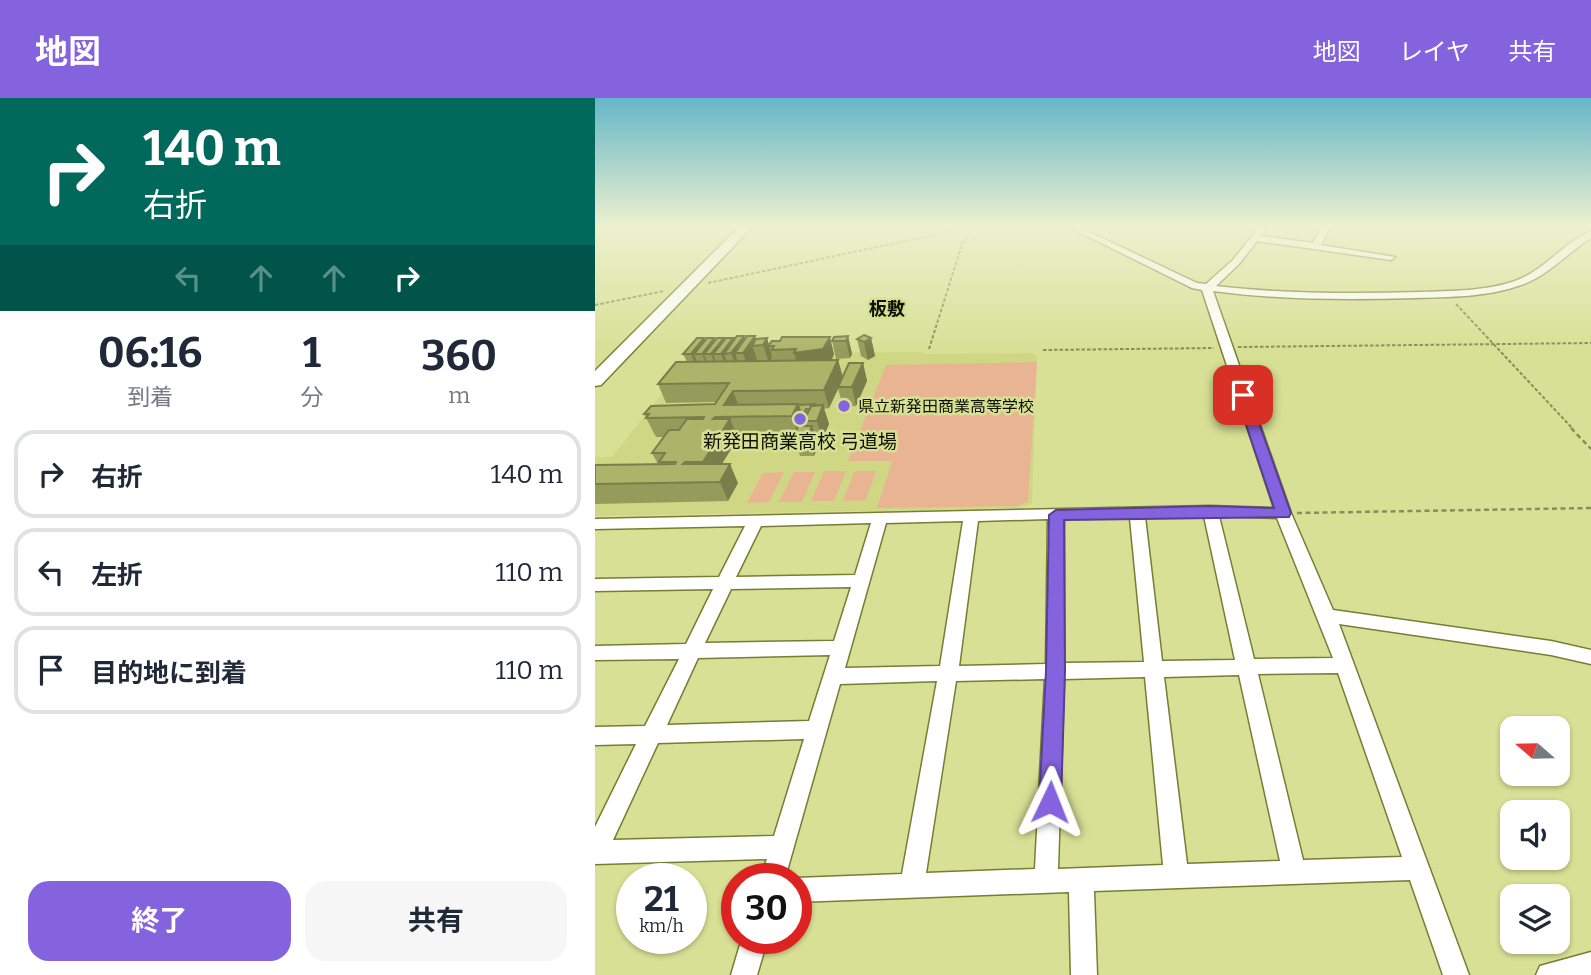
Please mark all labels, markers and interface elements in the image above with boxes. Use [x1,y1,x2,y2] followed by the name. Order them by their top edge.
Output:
[35,32,101,72] text: 地図
[1313,38,1361,66] text: 地図
[1399,38,1470,66] text: レイヤ
[1508,38,1556,66] text: 共有
[143,119,281,178] text: 140 m
[28,126,119,217] icon: right
[143,186,207,224] text: 右折
[169,259,207,297] icon: left
[242,259,280,297] icon: ahead
[315,259,353,297] icon: ahead
[388,259,426,297] icon: right
[869,298,905,320] district label: 板敷
[98,328,202,378] text: 06:16
[303,328,321,378] text: 1
[421,331,497,381] text: 360
[1213,365,1273,425] pin
[1224,376,1262,414] icon: arrive
[448,381,470,409] text: m
[127,383,173,411] text: 到着
[300,383,323,411] text: 分
[858,397,1034,416] place label: 県立新発田商業高等学校
[836,398,852,414] marker: 県立新発田商業高等学校
[792,411,808,427] marker: 新発田商業高校 弓道場
[703,430,897,453] place label: 新発田商業高校 弓道場
[32,455,70,493] icon: right
[491,459,563,490] text: 140 m
[91,462,143,493] text: 右折
[32,553,70,591] icon: left
[495,557,563,588] text: 110 m
[91,560,143,591] text: 左折
[32,651,70,689] icon: arrive
[495,655,563,686] text: 110 m
[91,658,247,689] text: 目的地に到着
[1500,716,1570,786] north arrow
[1500,716,1570,954] map controls
[1013,765,1087,839] position arrow
[1500,800,1570,870] button: sound
[721,863,812,954] speed limit sign: 30
[644,878,679,920] text: 21
[28,881,291,961] button: 終了
[305,881,567,961] button: 共有
[1500,884,1570,954] button: layers
[639,915,684,937] text: km/h

